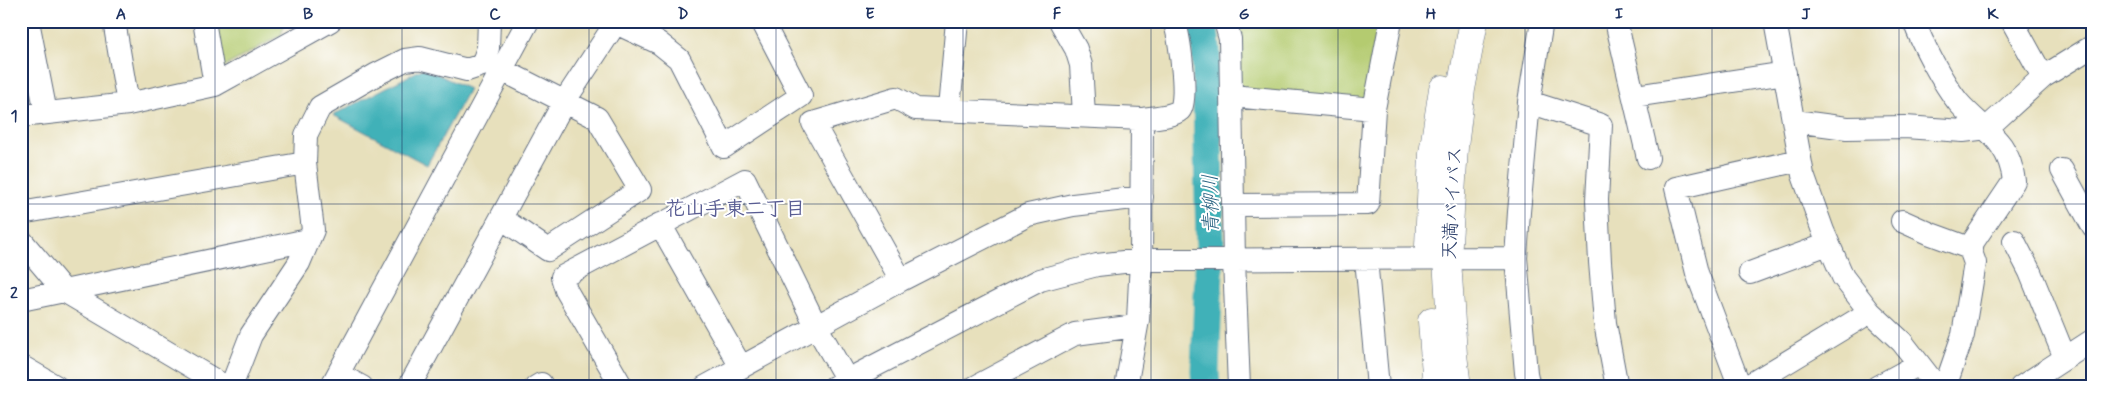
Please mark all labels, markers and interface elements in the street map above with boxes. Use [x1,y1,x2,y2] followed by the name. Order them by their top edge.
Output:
[116,4,126,25] text: A
[303,4,313,25] text: B
[489,4,501,25] text: C
[677,4,689,25] text: D
[865,4,875,25] text: E
[1053,4,1062,25] text: F
[1239,4,1250,25] text: G
[1426,4,1437,25] text: H
[1615,4,1624,25] text: I
[1801,4,1811,25] text: J
[1987,4,1999,25] text: K
[10,106,18,127] text: 1
[1437,146,1468,260] street label: 天満バイパス
[1197,174,1226,234] water label: 青柳川
[665,196,805,223] district label: 花山手東二丁目
[10,283,18,304] text: 2

